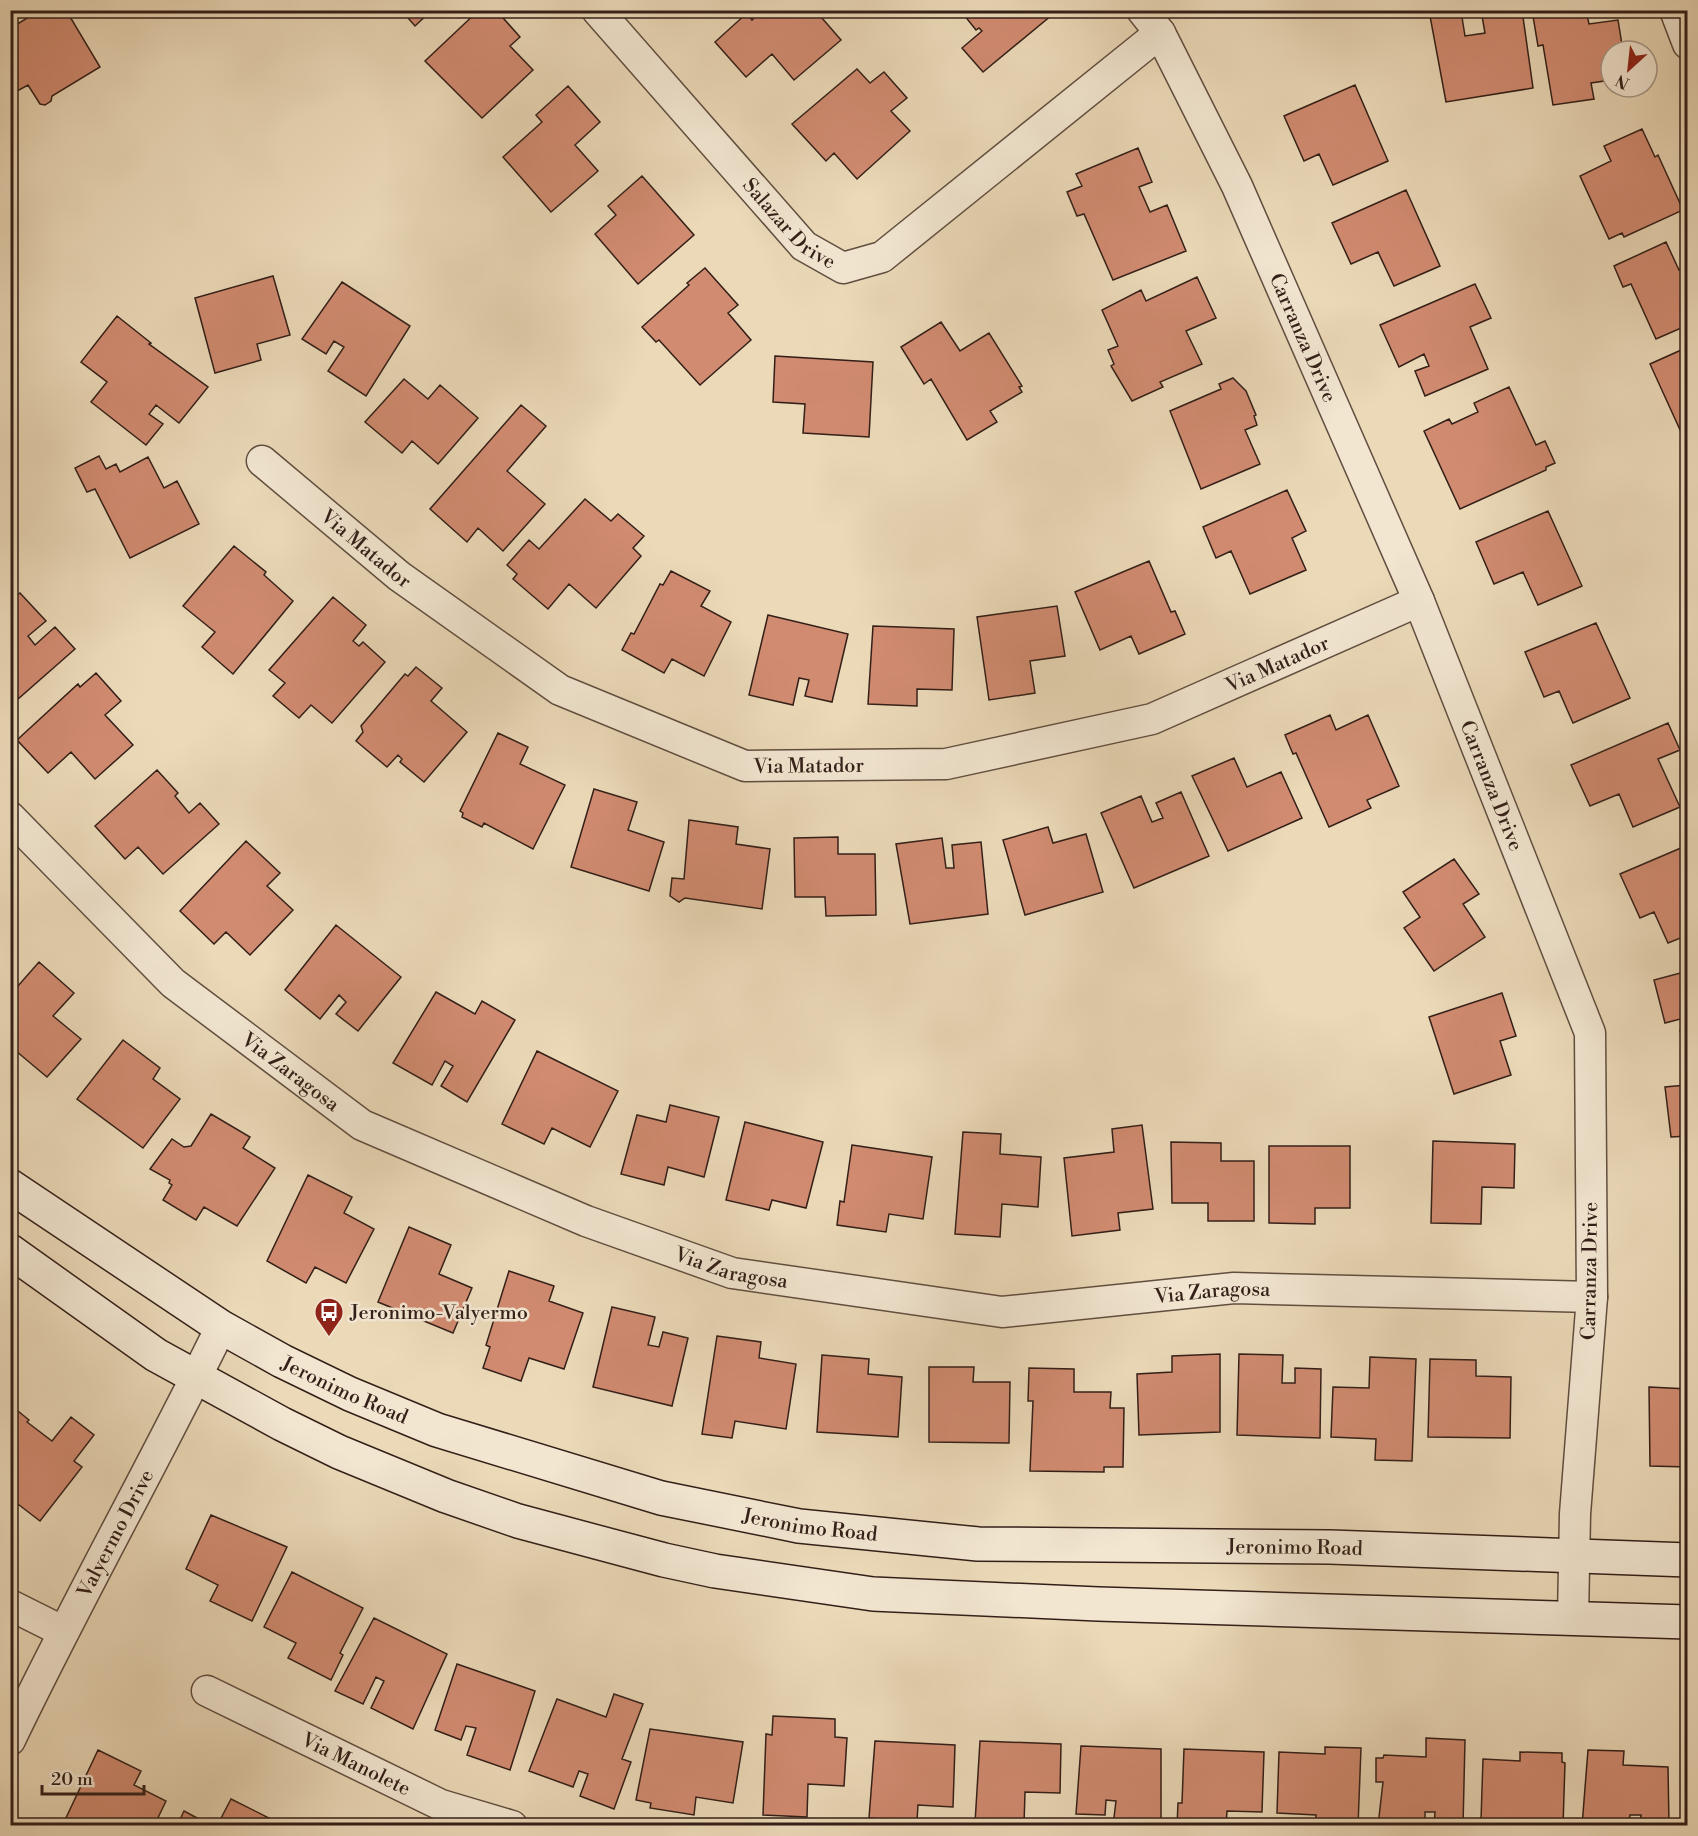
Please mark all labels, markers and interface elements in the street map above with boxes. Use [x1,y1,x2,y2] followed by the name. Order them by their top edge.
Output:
[1599,39,1659,99] north arrow
[1612,70,1633,93] text: N
[736,174,840,275] street label: Salazar Drive
[1263,270,1341,407] street label: Carranza Drive
[314,504,416,595] street label: Via Matador
[1221,631,1334,699] street label: Via Matador
[1454,717,1528,855] street label: Carranza Drive
[752,754,865,780] street label: Via Matador
[235,1027,345,1118] street label: Via Zaragosa
[1577,1202,1604,1340] street label: Carranza Drive
[670,1242,790,1295] street label: Via Zaragosa
[1152,1277,1272,1310] street label: Via Zaragosa
[313,1296,345,1338] bus stop icon: Jeronimo-Valyermo
[349,1301,528,1326] place label: Jeronimo-Valyermo
[276,1351,412,1431] street label: Jeronimo Road
[72,1466,160,1603] street label: Valyermo Drive
[739,1504,879,1548] street label: Jeronimo Road
[1226,1535,1364,1562] street label: Jeronimo Road
[296,1728,414,1802] street label: Via Manolete
[42,1758,144,1796] scale bar
[51,1768,93,1791] text: 20 m

